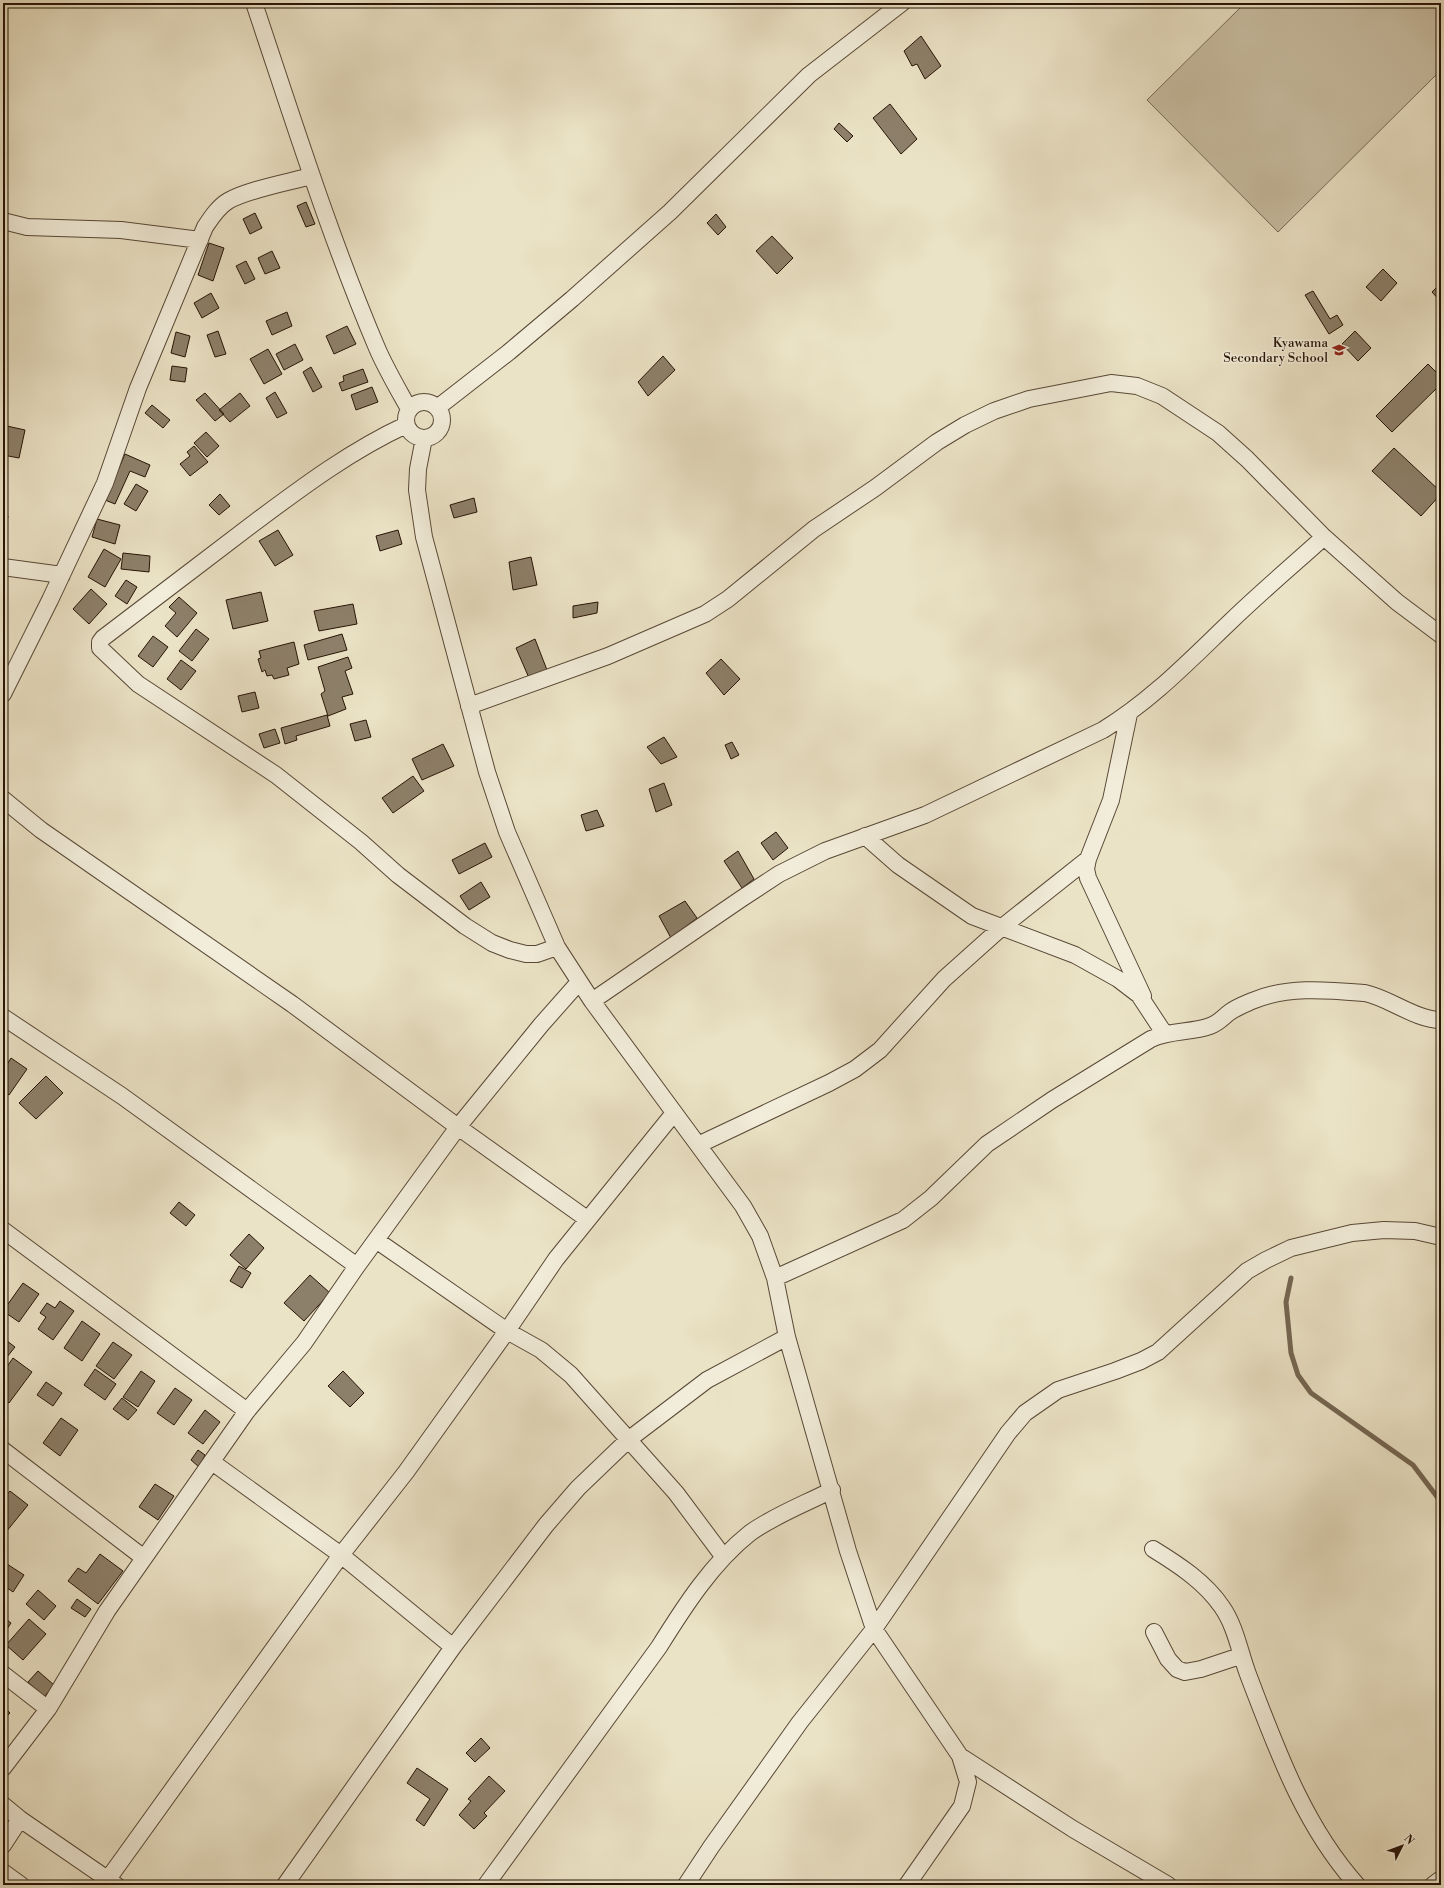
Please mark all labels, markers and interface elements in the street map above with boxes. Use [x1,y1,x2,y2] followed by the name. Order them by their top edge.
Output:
[1223,335,1328,366] place label: Kyawama Secondary School
[1331,342,1347,358] school or university icon: Kyawama Secondary School
[1382,1826,1422,1866] north arrow
[1401,1832,1417,1848] text: N

